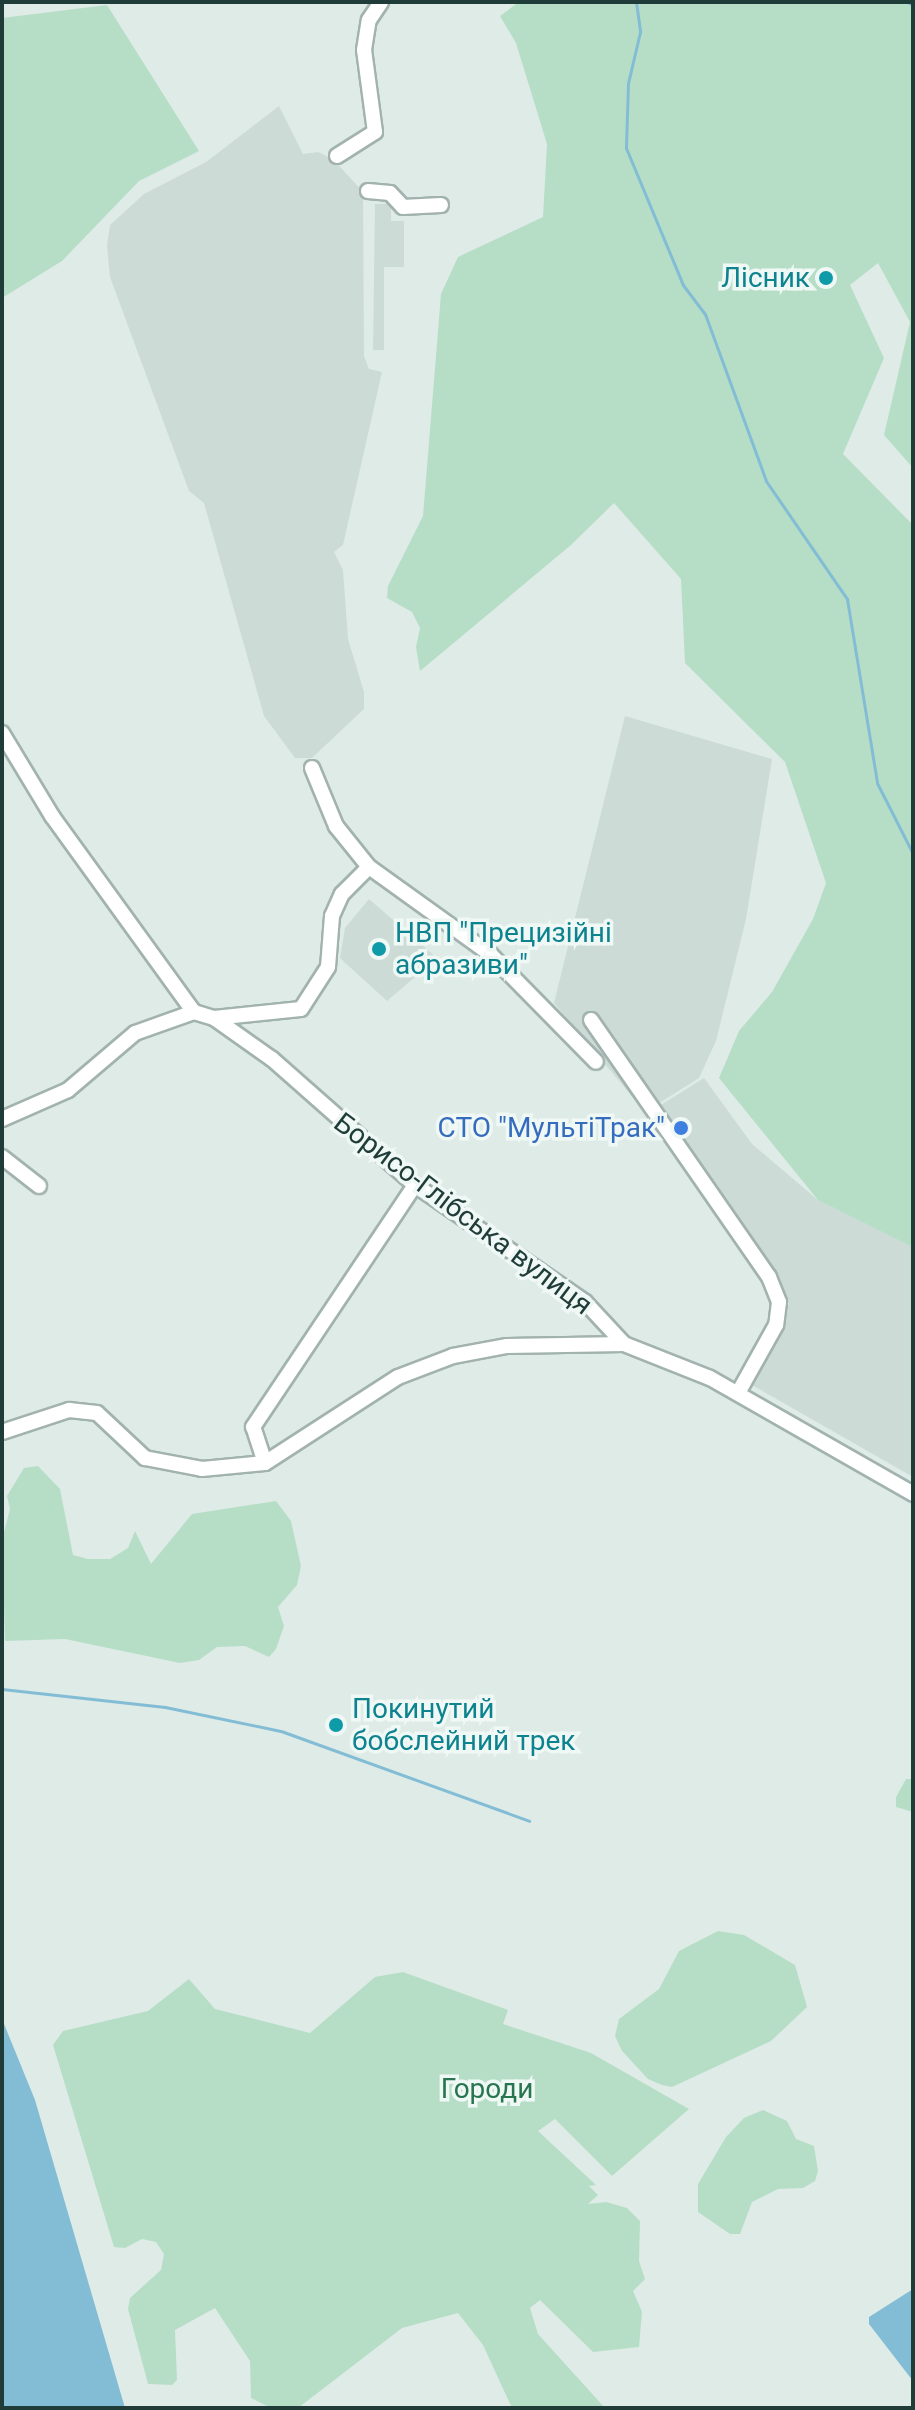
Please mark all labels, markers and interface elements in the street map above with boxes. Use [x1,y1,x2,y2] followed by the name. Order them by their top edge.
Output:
[721,261,810,295] place label: Лісник
[817,269,835,287] marker: Лісник
[395,916,612,982] place label: НВП "Прецизійні абразиви"
[370,940,388,958] marker: НВП "Прецизійні абразиви"
[327,1106,599,1322] street label: Борисо-Глібська вулиця
[438,1111,665,1145] place label: СТО "МультіТрак"
[672,1119,690,1137] marker: СТО "МультіТрак"
[352,1692,575,1758] place label: Покинутий бобслейний трек
[327,1716,345,1734] marker: Покинутий бобслейний трек
[441,2072,533,2106] park label: Городи

